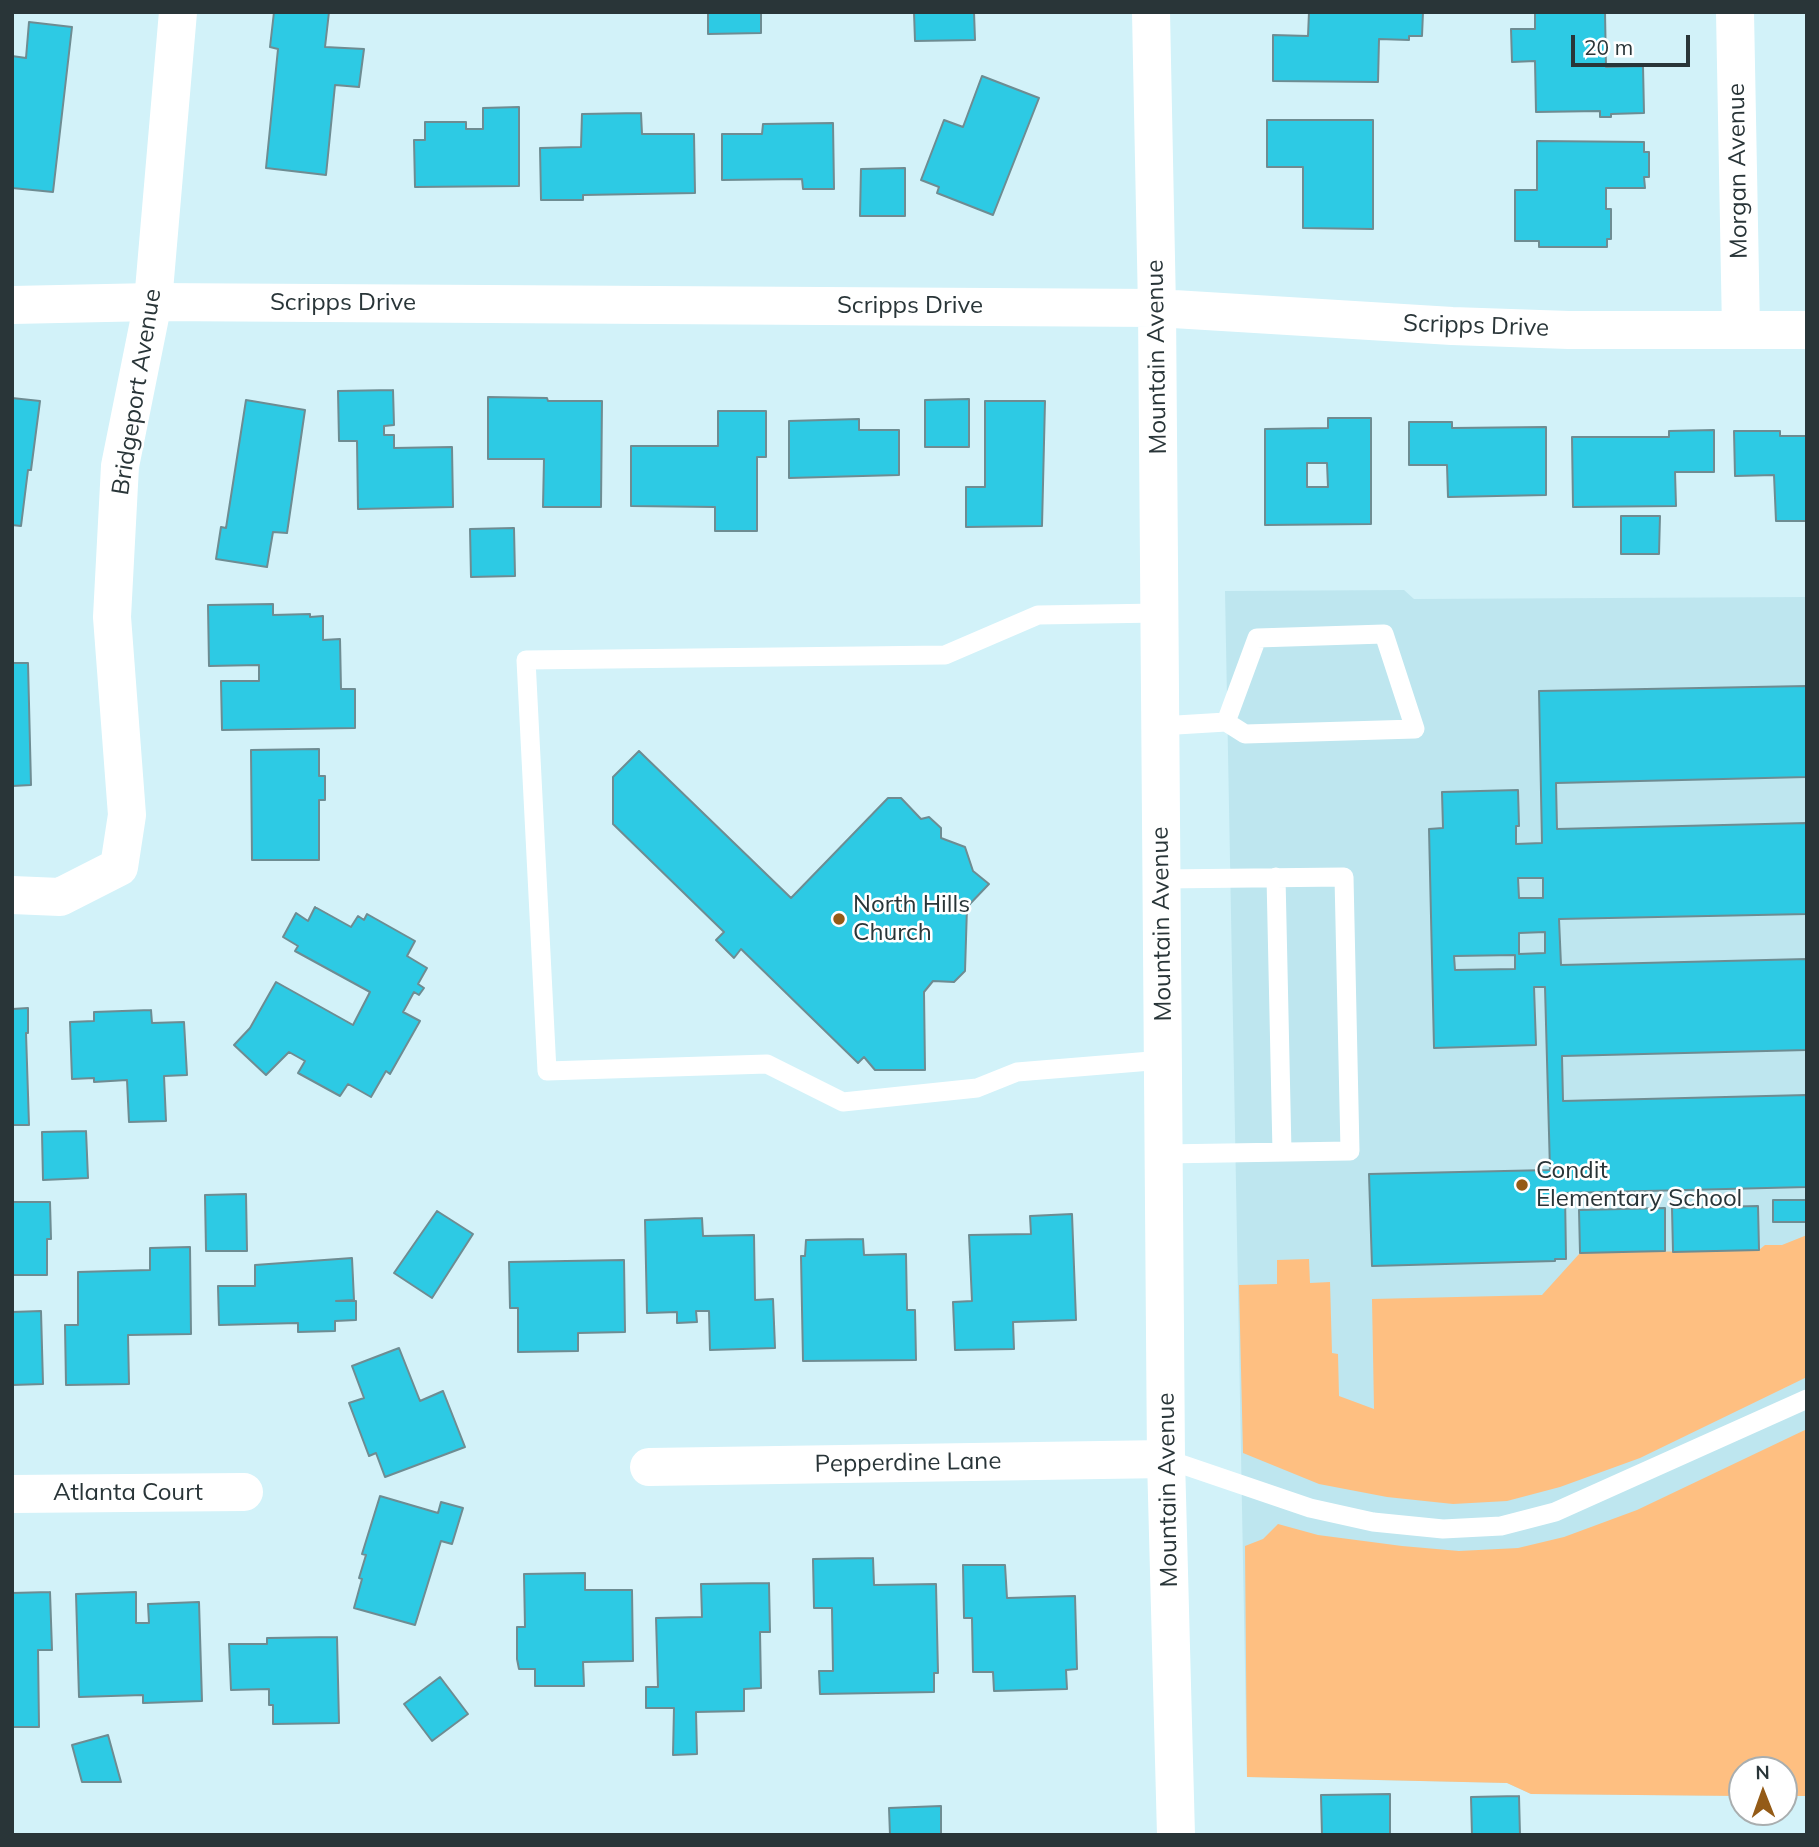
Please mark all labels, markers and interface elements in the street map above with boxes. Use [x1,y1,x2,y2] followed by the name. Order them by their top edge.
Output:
[1574,21,1693,65] scale bar
[1584,34,1633,60] text: 20 m
[1722,83,1754,259] street label: Morgan Avenue
[1141,259,1173,455] street label: Mountain Avenue
[106,287,168,497] street label: Bridgeport Avenue
[270,289,416,317] street label: Scripps Drive
[837,292,983,320] street label: Scripps Drive
[1402,309,1550,343] street label: Scripps Drive
[1146,826,1178,1022] street label: Mountain Avenue
[853,891,970,947] place label: North Hills Church
[831,911,847,927] marker: North Hills Church
[1536,1157,1742,1213] place label: Condit Elementary School
[1514,1177,1530,1193] marker: Condit Elementary School
[1152,1392,1184,1588] street label: Mountain Avenue
[814,1447,1002,1479] street label: Pepperdine Lane
[53,1479,203,1507] street label: Atlanta Court
[1728,1756,1798,1826] north arrow
[1755,1760,1770,1784] text: N

